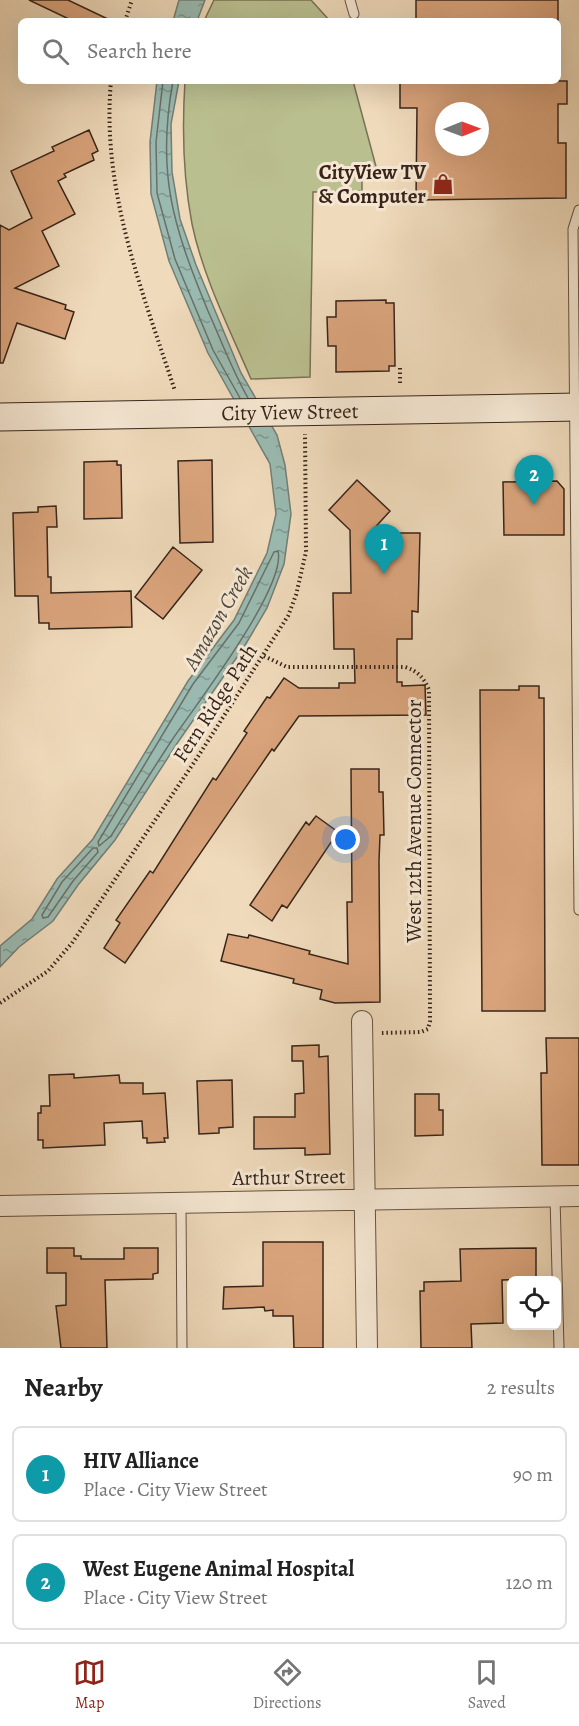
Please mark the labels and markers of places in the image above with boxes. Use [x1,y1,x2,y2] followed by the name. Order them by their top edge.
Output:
[318,158,427,210] place label: CityView TV & Computer
[431,172,455,196] shop icon: CityView TV & Computer
[514,456,554,505] pin: 2
[364,524,404,574] pin: 1

